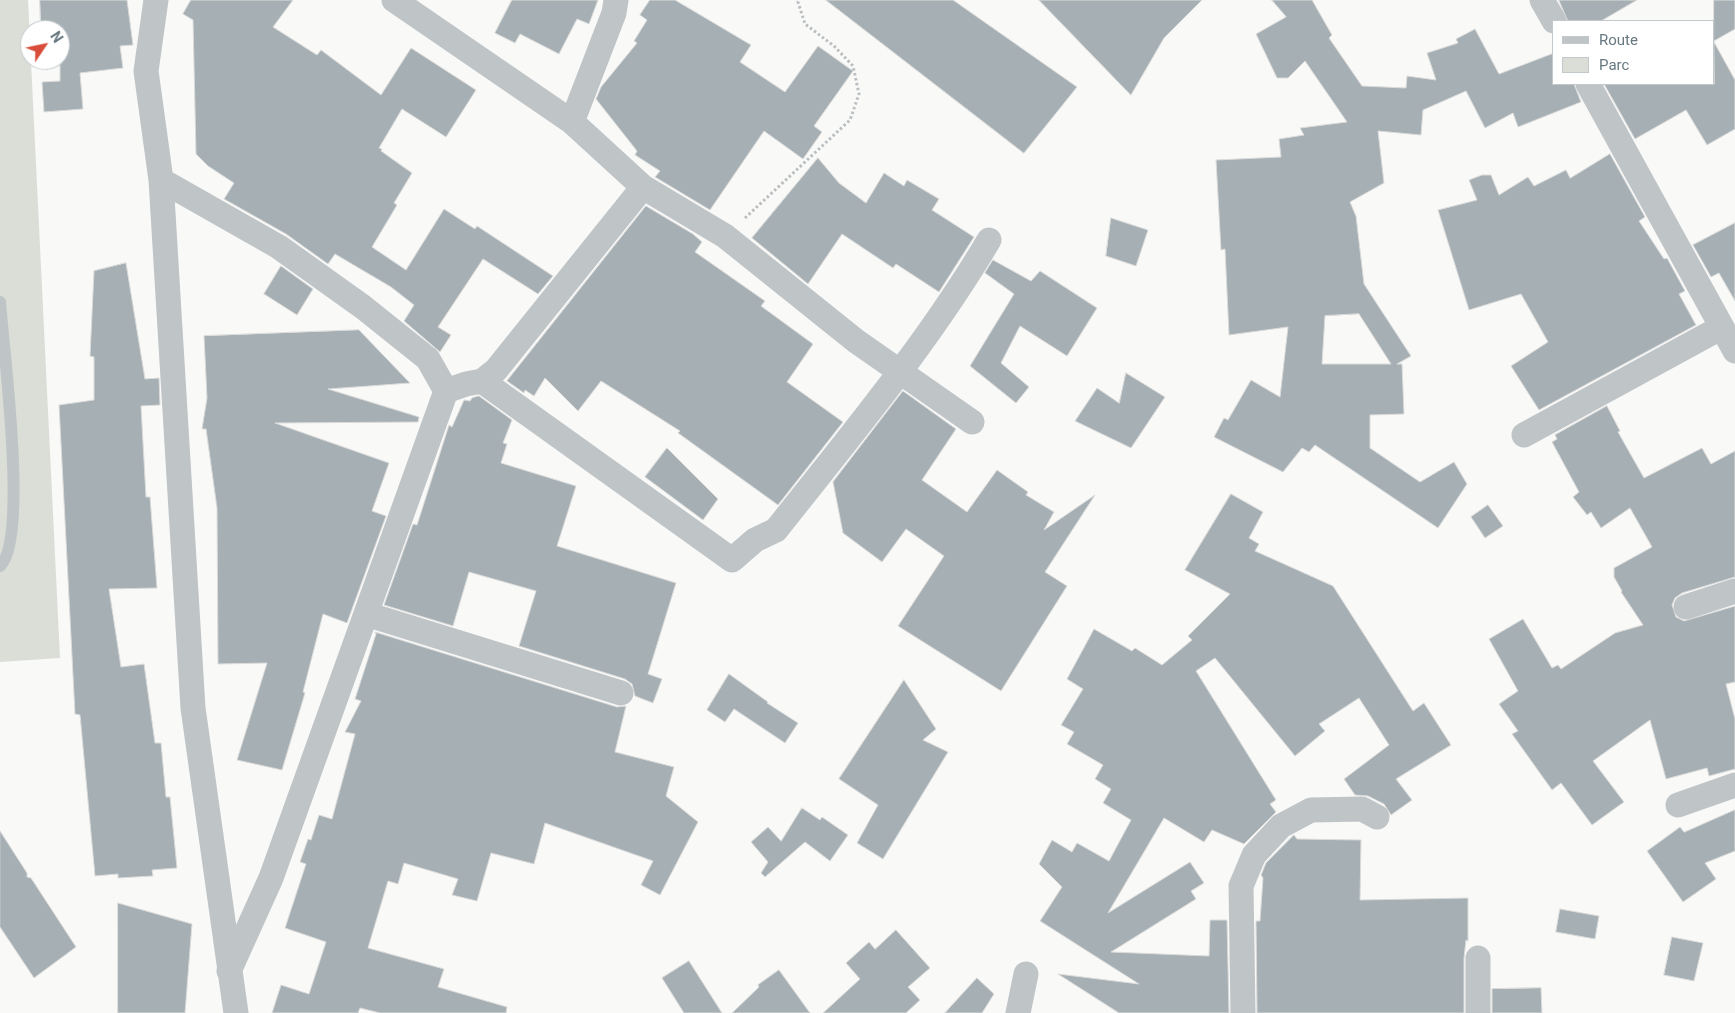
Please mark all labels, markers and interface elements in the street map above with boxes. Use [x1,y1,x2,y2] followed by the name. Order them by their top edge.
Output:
[20,20,70,70] north arrow
[1552,20,1715,85] legend
[47,29,66,46] text: N
[1599,31,1638,49] text: Route
[1599,56,1629,74] text: Parc

